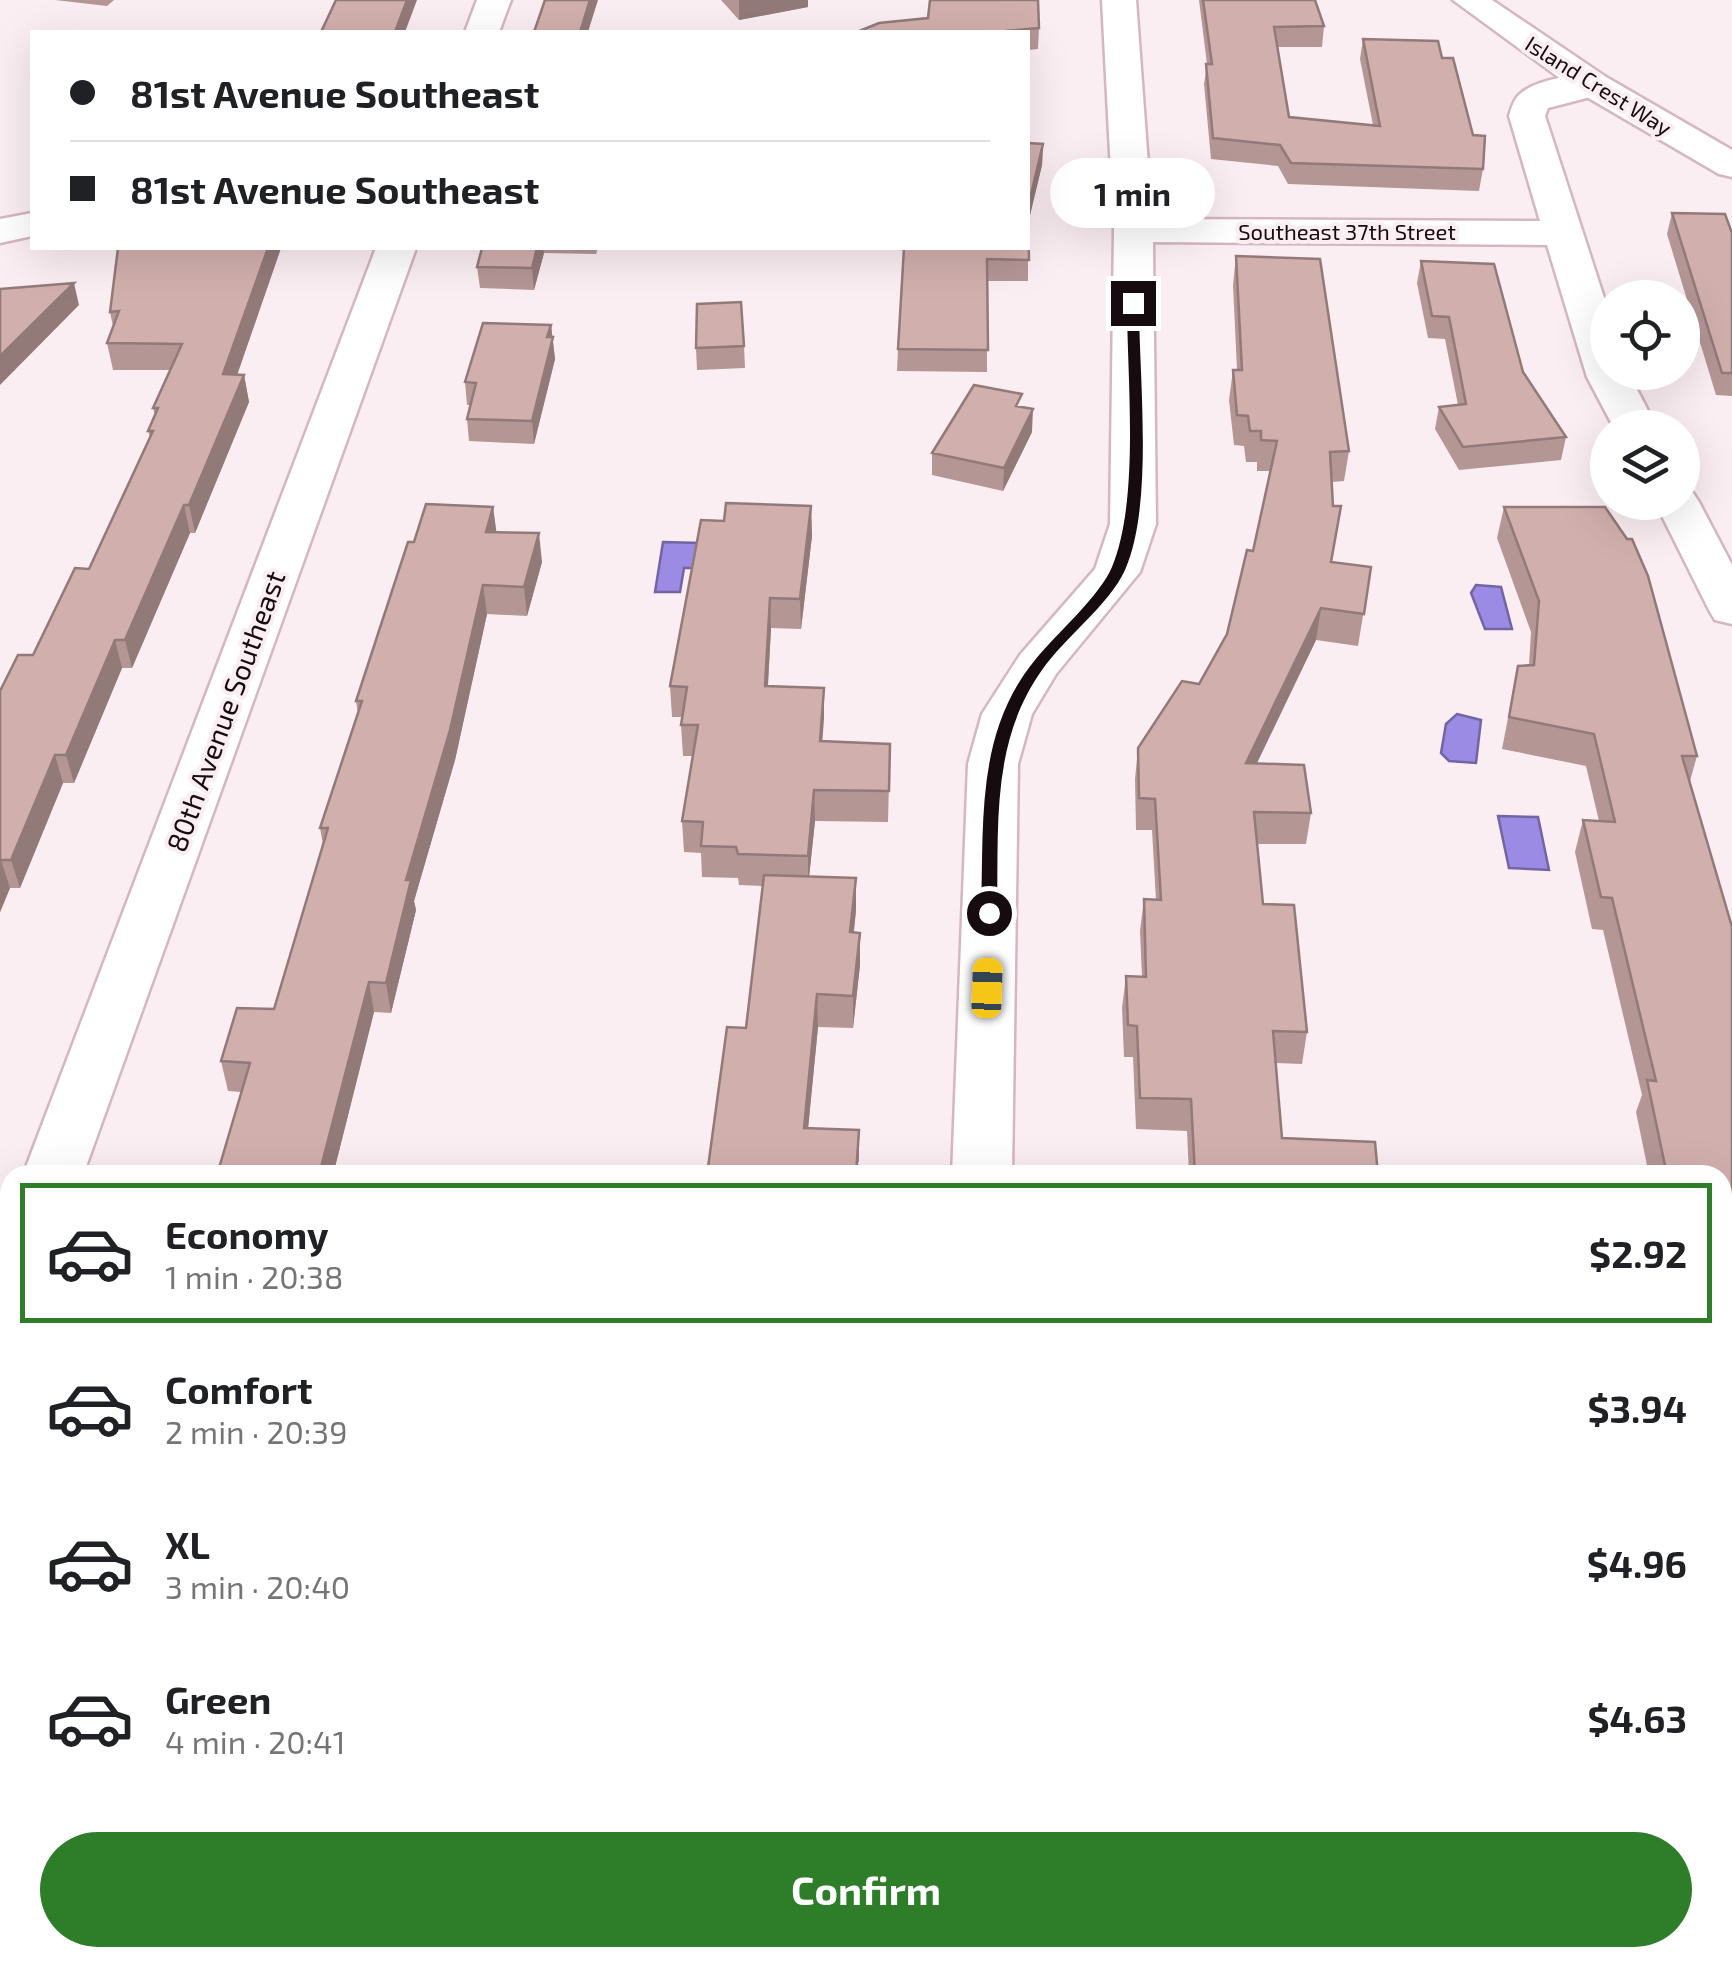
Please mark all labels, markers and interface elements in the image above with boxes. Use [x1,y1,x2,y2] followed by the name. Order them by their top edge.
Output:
[1521,30,1677,141] street label: Island Crest Way
[130,70,539,116] text: 81st Avenue Southeast
[1050,158,1216,228] callout: 1 min
[130,166,539,212] text: 81st Avenue Southeast
[1094,174,1171,212] text: 1 min
[1238,218,1456,244] street label: Southeast 37th Street
[1590,280,1700,520] map controls
[1590,280,1700,390] button: locate
[1111,281,1156,326] route end
[1590,410,1700,520] button: layers
[158,566,292,856] street label: 80th Avenue Southeast
[967,891,1012,936] route start
[971,957,1003,1019] car
[45,1208,135,1298] icon: car
[165,1211,329,1257] text: Economy
[1589,1230,1687,1276] text: $2.92
[165,1257,343,1295] text: 1 min · 20:38
[45,1363,135,1453] icon: car
[165,1366,313,1412] text: Comfort
[1588,1385,1687,1431] text: $3.94
[165,1412,347,1450] text: 2 min · 20:39
[45,1518,135,1608] icon: car
[165,1521,210,1567] text: XL
[1587,1540,1687,1586] text: $4.96
[165,1567,350,1605] text: 3 min · 20:40
[45,1673,135,1763] icon: car
[165,1676,271,1722] text: Green
[1588,1695,1687,1741] text: $4.63
[165,1722,345,1760] text: 4 min · 20:41
[40,1832,1692,1947] button: Confirm

